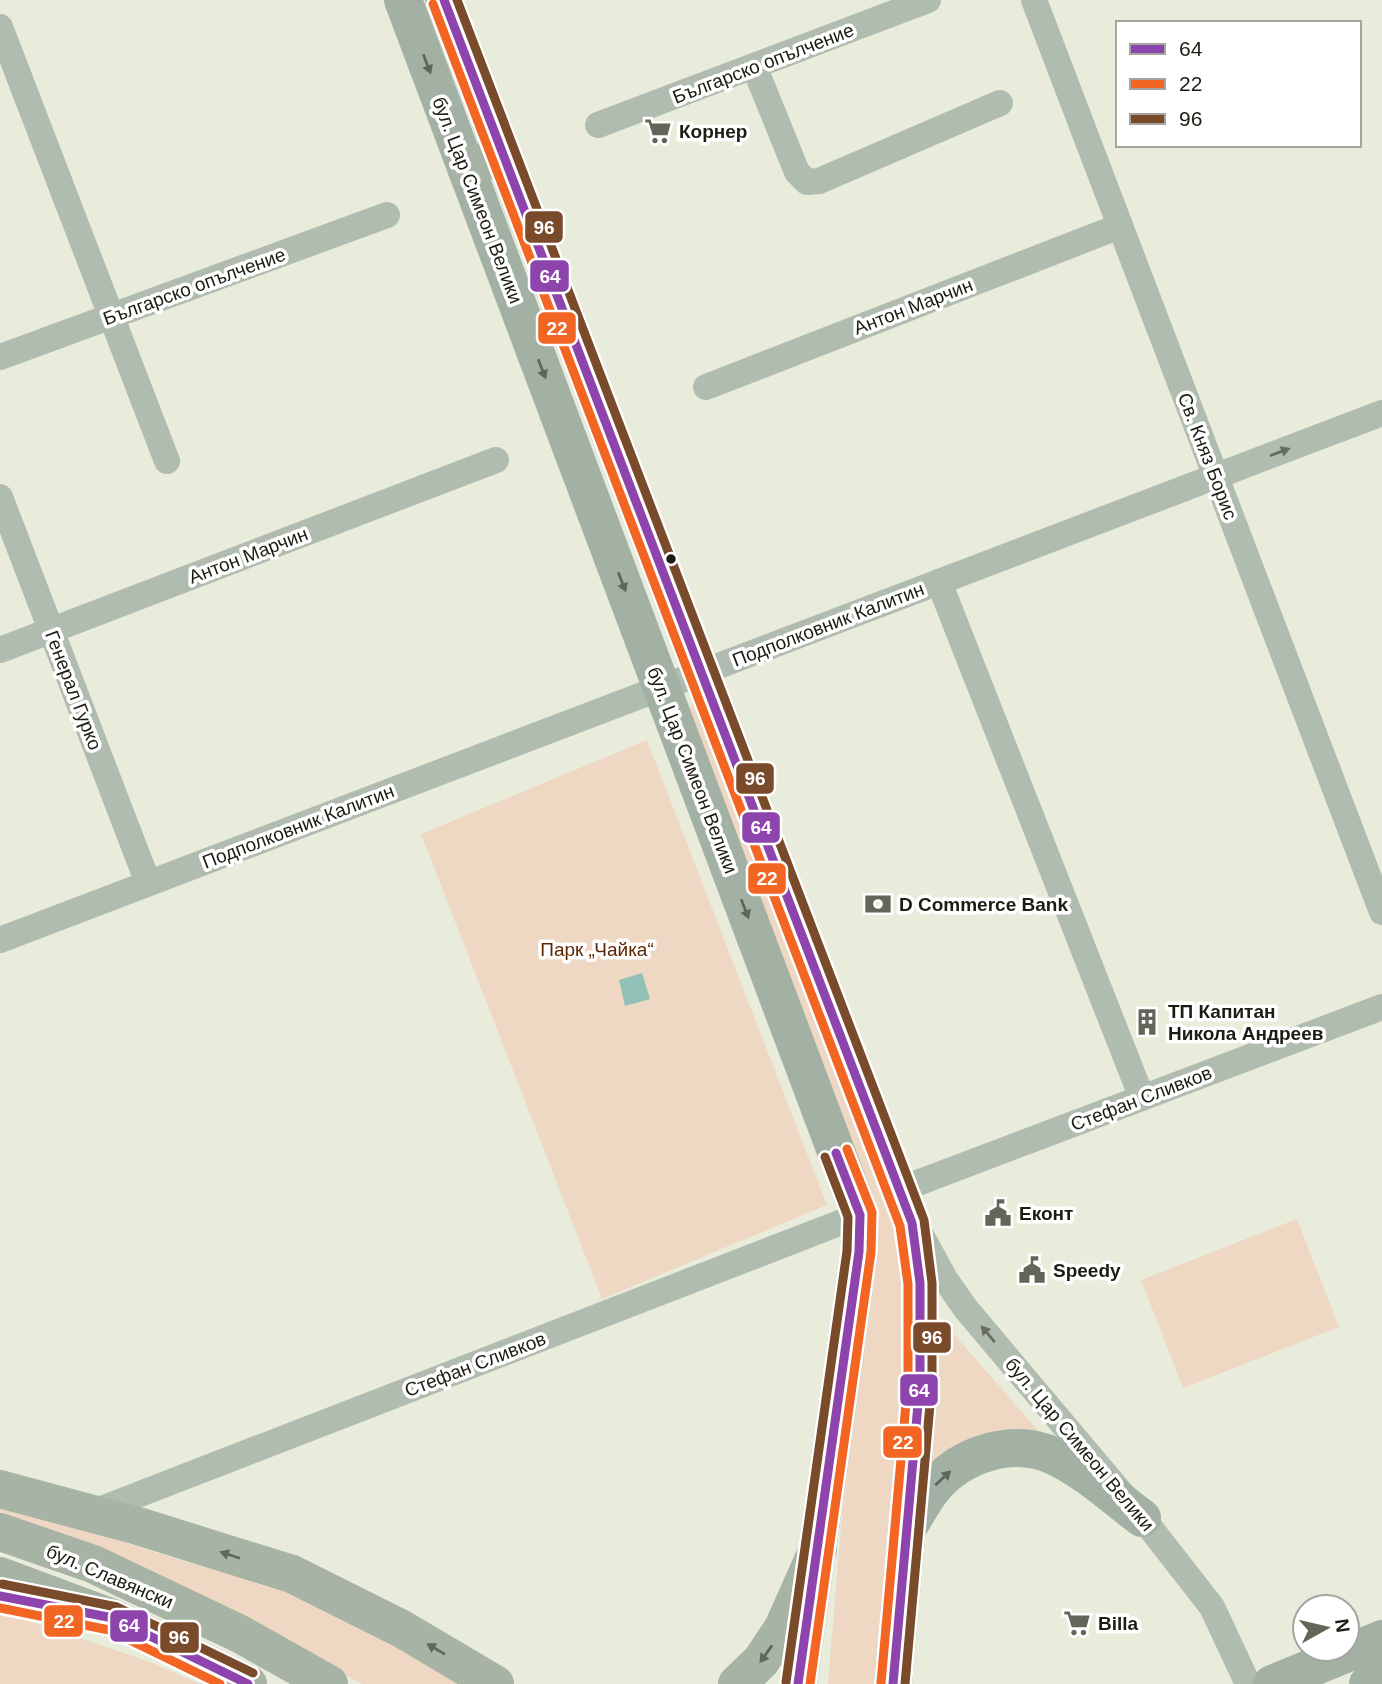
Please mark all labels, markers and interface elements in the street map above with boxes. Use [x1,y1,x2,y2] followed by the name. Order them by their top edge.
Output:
[670,19,857,108] street label: Българско опълчение
[1116,21,1361,147] legend
[1179,37,1203,60] text: 64
[422,53,433,74] one-way arrow
[1179,72,1202,95] text: 22
[428,94,527,306] street label: бул. Цар Симеон Велики
[1179,107,1202,130] text: 96
[643,116,673,146] supermarket icon: Корнер
[679,121,747,142] place label: Корнер
[524,210,564,244] line badge: 96
[533,217,555,238] text: 96
[100,244,288,329] street label: Българско опълчение
[529,259,570,293] line badge: 64
[539,266,561,287] text: 64
[851,274,976,339] street label: Антон Марчин
[537,311,577,345] line badge: 22
[546,318,568,339] text: 22
[536,358,547,379] one-way arrow
[1174,390,1241,522] street label: Св. Княз Борис
[1269,446,1290,457] one-way arrow
[186,523,311,588] street label: Антон Марчин
[664,552,678,566] unlabelled marker
[616,571,627,592] one-way arrow
[729,578,927,671] street label: Подполковник Калитин
[41,628,106,753] street label: Генерал Гурко
[643,664,742,876] street label: бул. Цар Симеон Велики
[735,762,775,795] line badge: 96
[744,768,766,789] text: 96
[199,780,397,873] street label: Подполковник Калитин
[741,811,781,844] line badge: 64
[750,817,772,838] text: 64
[747,862,787,895] line badge: 22
[756,868,778,889] text: 22
[863,889,893,919] bank icon: D Commerce Bank
[899,894,1068,915] place label: D Commerce Bank
[740,899,751,920] one-way arrow
[540,939,654,960] park label: Парк „Чайка“
[1168,1001,1323,1044] place label: ТП Капитан Никола Андреев
[1132,1007,1162,1037] building icon: ТП Капитан Никола Андреев
[1068,1062,1215,1135] street label: Стефан Сливков
[983,1198,1013,1228] public building icon: Еконт
[1019,1203,1073,1224] place label: Еконт
[1017,1255,1047,1285] public building icon: Speedy
[1053,1260,1121,1281] place label: Speedy
[912,1321,952,1354] line badge: 96
[980,1325,995,1343] one-way arrow
[921,1327,943,1348] text: 96
[402,1328,549,1401] street label: Стефан Сливков
[1001,1353,1158,1535] street label: бул. Цар Симеон Велики
[899,1373,939,1407] line badge: 64
[908,1380,930,1401] text: 64
[882,1425,923,1459] line badge: 22
[892,1432,914,1453] text: 22
[934,1470,952,1486] one-way arrow
[43,1540,176,1613] street label: бул. Славянски
[219,1549,240,1559] one-way arrow
[1291,1593,1361,1663] north arrow
[43,1604,84,1638] line badge: 22
[1062,1608,1092,1638] supermarket icon: Billa
[109,1609,149,1643] line badge: 64
[53,1611,75,1632] text: 22
[1098,1613,1139,1634] place label: Billa
[118,1615,140,1636] text: 64
[1331,1617,1354,1634] text: N
[159,1621,200,1654] line badge: 96
[168,1627,190,1648] text: 96
[426,1643,446,1655] one-way arrow
[759,1645,773,1663] one-way arrow

